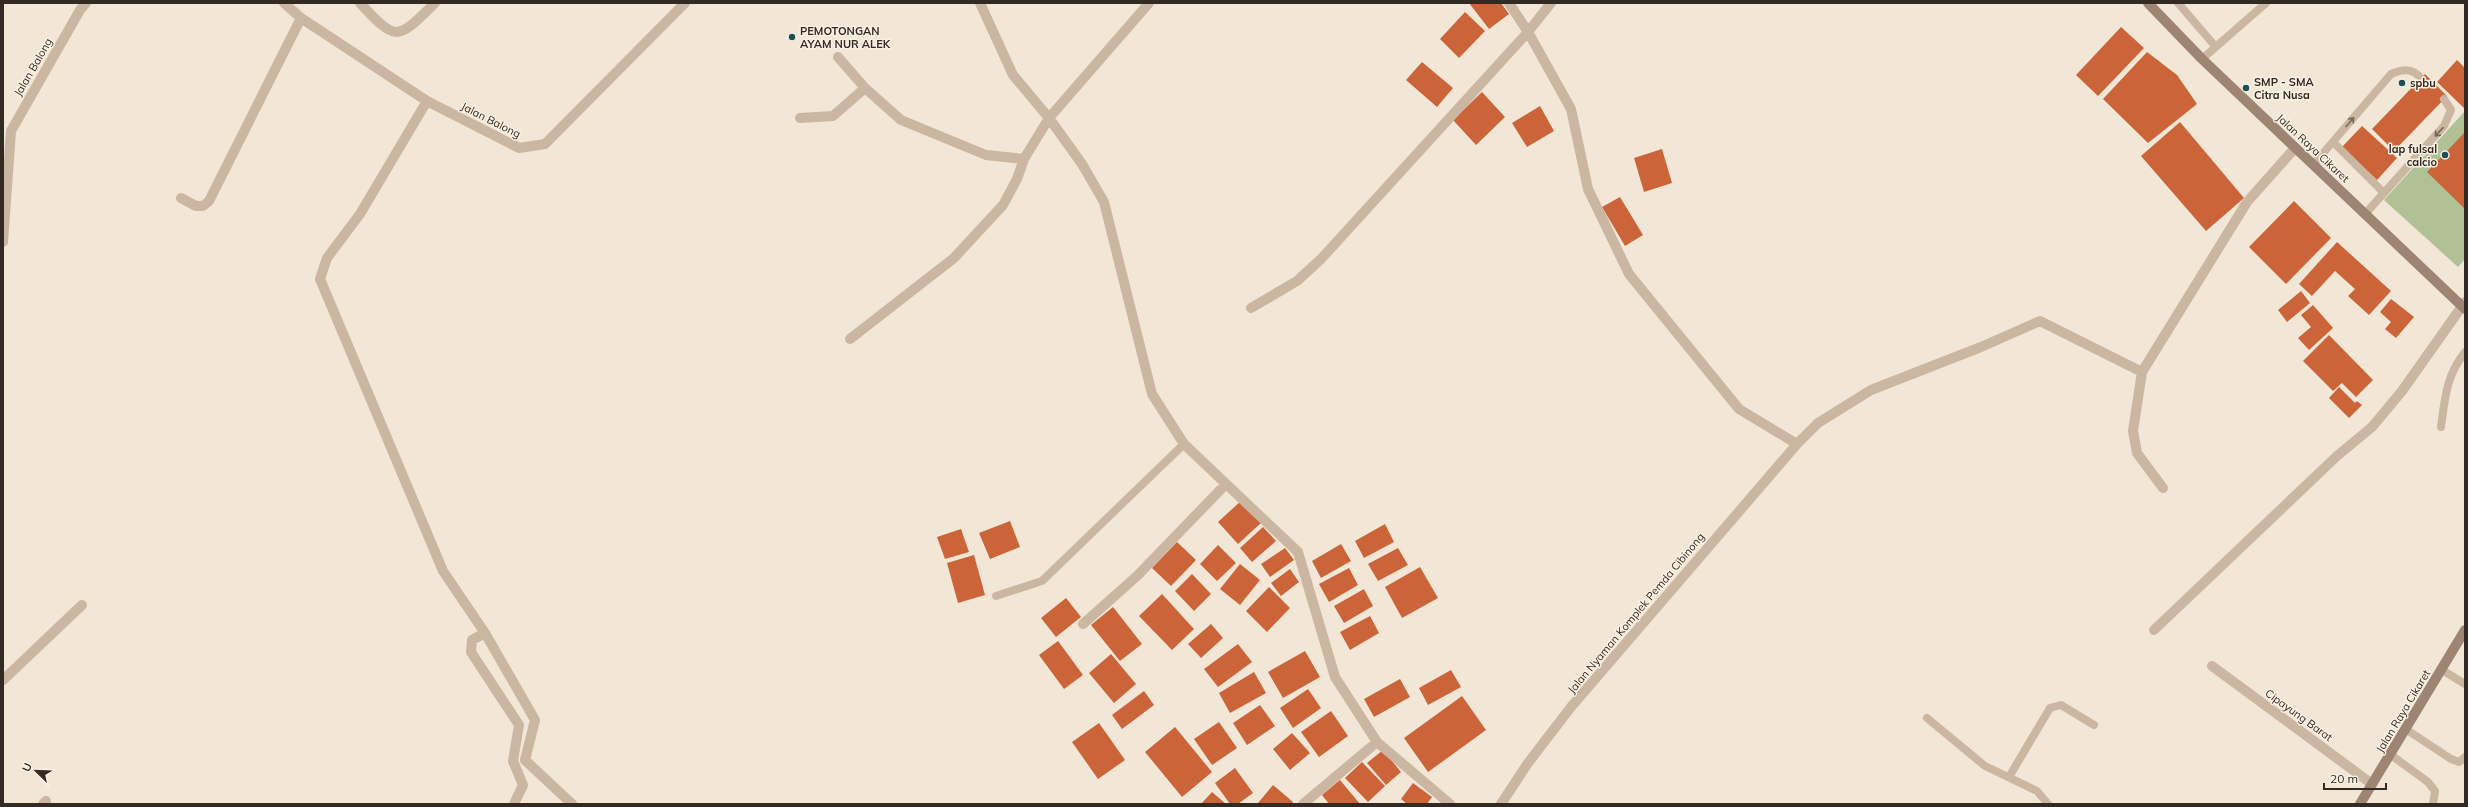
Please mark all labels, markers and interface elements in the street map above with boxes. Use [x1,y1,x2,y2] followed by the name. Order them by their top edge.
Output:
[800,24,891,51] place label: PEMOTONGAN AYAM NUR ALEK
[787,32,797,42] marker: PEMOTONGAN AYAM NUR ALEK
[11,35,55,99] street label: Jalan Balong
[2254,75,2315,102] place label: SMP - SMA Citra Nusa
[2410,76,2436,90] place label: spbu
[2397,78,2407,88] marker: spbu
[2241,83,2251,93] marker: SMP - SMA Citra Nusa
[459,99,523,141] street label: Jalan Balong
[2274,111,2352,185] street label: Jalan Raya Cikaret
[2345,117,2354,127] one-way arrow
[2434,127,2443,138] one-way arrow
[2389,142,2437,169] place label: lap fulsal calcio
[2440,150,2450,160] marker: lap fulsal calcio
[1565,530,1707,696] street label: Jalan Nyaman Komplek Pemda Cibinong
[2373,667,2433,755] street label: Jalan Raya Cikaret
[2263,686,2336,744] street label: Cipayung Barat
[16,751,56,791] north arrow
[19,761,35,774] text: U
[2324,765,2386,791] scale bar
[2330,771,2358,786] text: 20 m

